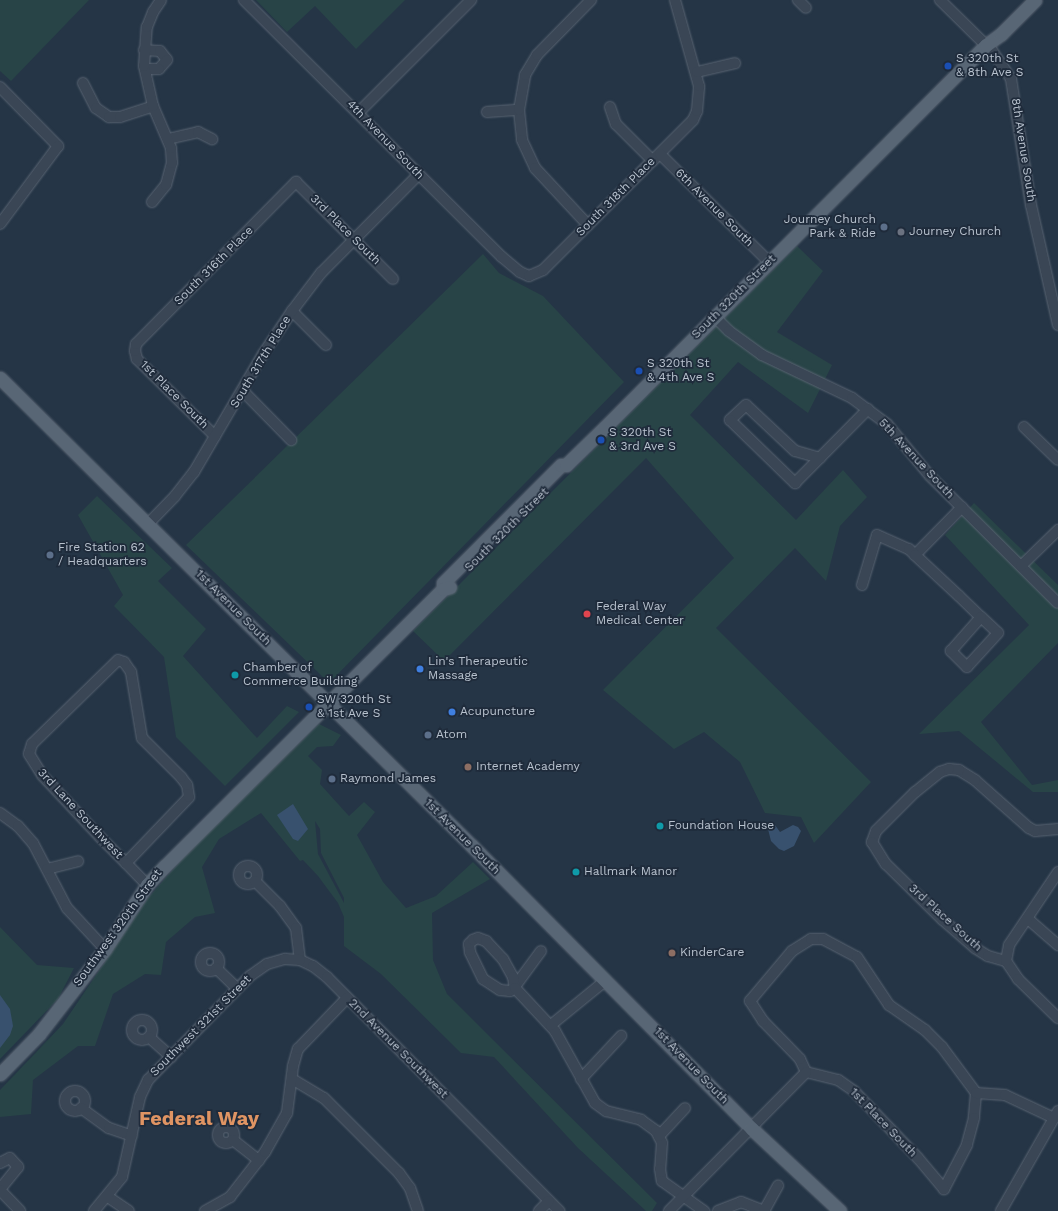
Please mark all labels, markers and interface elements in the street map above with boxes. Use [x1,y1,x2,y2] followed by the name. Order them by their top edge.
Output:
[956,52,1024,80] place label: S 320th St & 8th Ave S
[943,61,953,71] marker: S 320th St & 8th Ave S
[343,97,427,183] street label: 4th Avenue South
[1008,97,1038,203] street label: 8th Avenue South
[573,154,659,240] street label: South 318th Place
[672,166,756,250] street label: 6th Avenue South
[307,192,383,268] street label: 3rd Place South
[784,213,876,241] place label: Journey Church Park & Ride
[879,222,889,232] marker: Journey Church Park & Ride
[172,224,256,308] street label: South 316th Place
[909,225,1001,239] place label: Journey Church
[896,227,906,237] marker: Journey Church
[689,252,779,342] street label: South 320th Street
[228,313,294,411] street label: South 317th Place
[647,357,715,385] place label: S 320th St & 4th Ave S
[137,358,211,432] street label: 1st Place South
[634,366,644,376] marker: S 320th St & 4th Ave S
[875,416,957,502] street label: 5th Avenue South
[609,426,676,454] place label: S 320th St & 3rd Ave S
[596,435,606,445] marker: S 320th St & 3rd Ave S
[462,485,552,575] street label: South 320th Street
[58,541,146,569] place label: Fire Station 62 / Headquarters
[45,550,55,560] marker: Fire Station 62 / Headquarters
[192,567,274,649] street label: 1st Avenue South
[596,600,684,628] place label: Federal Way Medical Center
[581,608,593,620] marker: Federal Way Medical Center
[428,655,528,683] place label: Lin's Therapeutic Massage
[243,661,357,689] place label: Chamber of Commerce Building
[415,664,425,674] marker: Lin's Therapeutic Massage
[230,670,240,680] marker: Chamber of Commerce Building
[317,693,391,721] place label: SW 320th St & 1st Ave S
[304,702,314,712] marker: SW 320th St & 1st Ave S
[460,705,535,719] place label: Acupuncture
[447,707,457,717] marker: Acupuncture
[436,728,467,742] place label: Atom
[423,730,433,740] marker: Atom
[476,760,580,774] place label: Internet Academy
[463,762,473,772] marker: Internet Academy
[34,766,126,862] street label: 3rd Lane Southwest
[340,772,436,786] place label: Raymond James
[327,774,337,784] marker: Raymond James
[421,796,503,878] street label: 1st Avenue South
[668,819,774,833] place label: Foundation House
[655,821,665,831] marker: Foundation House
[584,865,677,879] place label: Hallmark Manor
[71,867,165,989] street label: Southwest 320th Street
[571,867,581,877] marker: Hallmark Manor
[905,881,985,955] street label: 3rd Place South
[680,946,744,960] place label: KinderCare
[667,948,677,958] marker: KinderCare
[147,972,255,1080] street label: Southwest 321st Street
[345,996,451,1102] street label: 2nd Avenue Southwest
[651,1025,731,1107] street label: 1st Avenue South
[846,1085,920,1161] street label: 1st Place South
[139,1106,259,1130] district label: Federal Way

